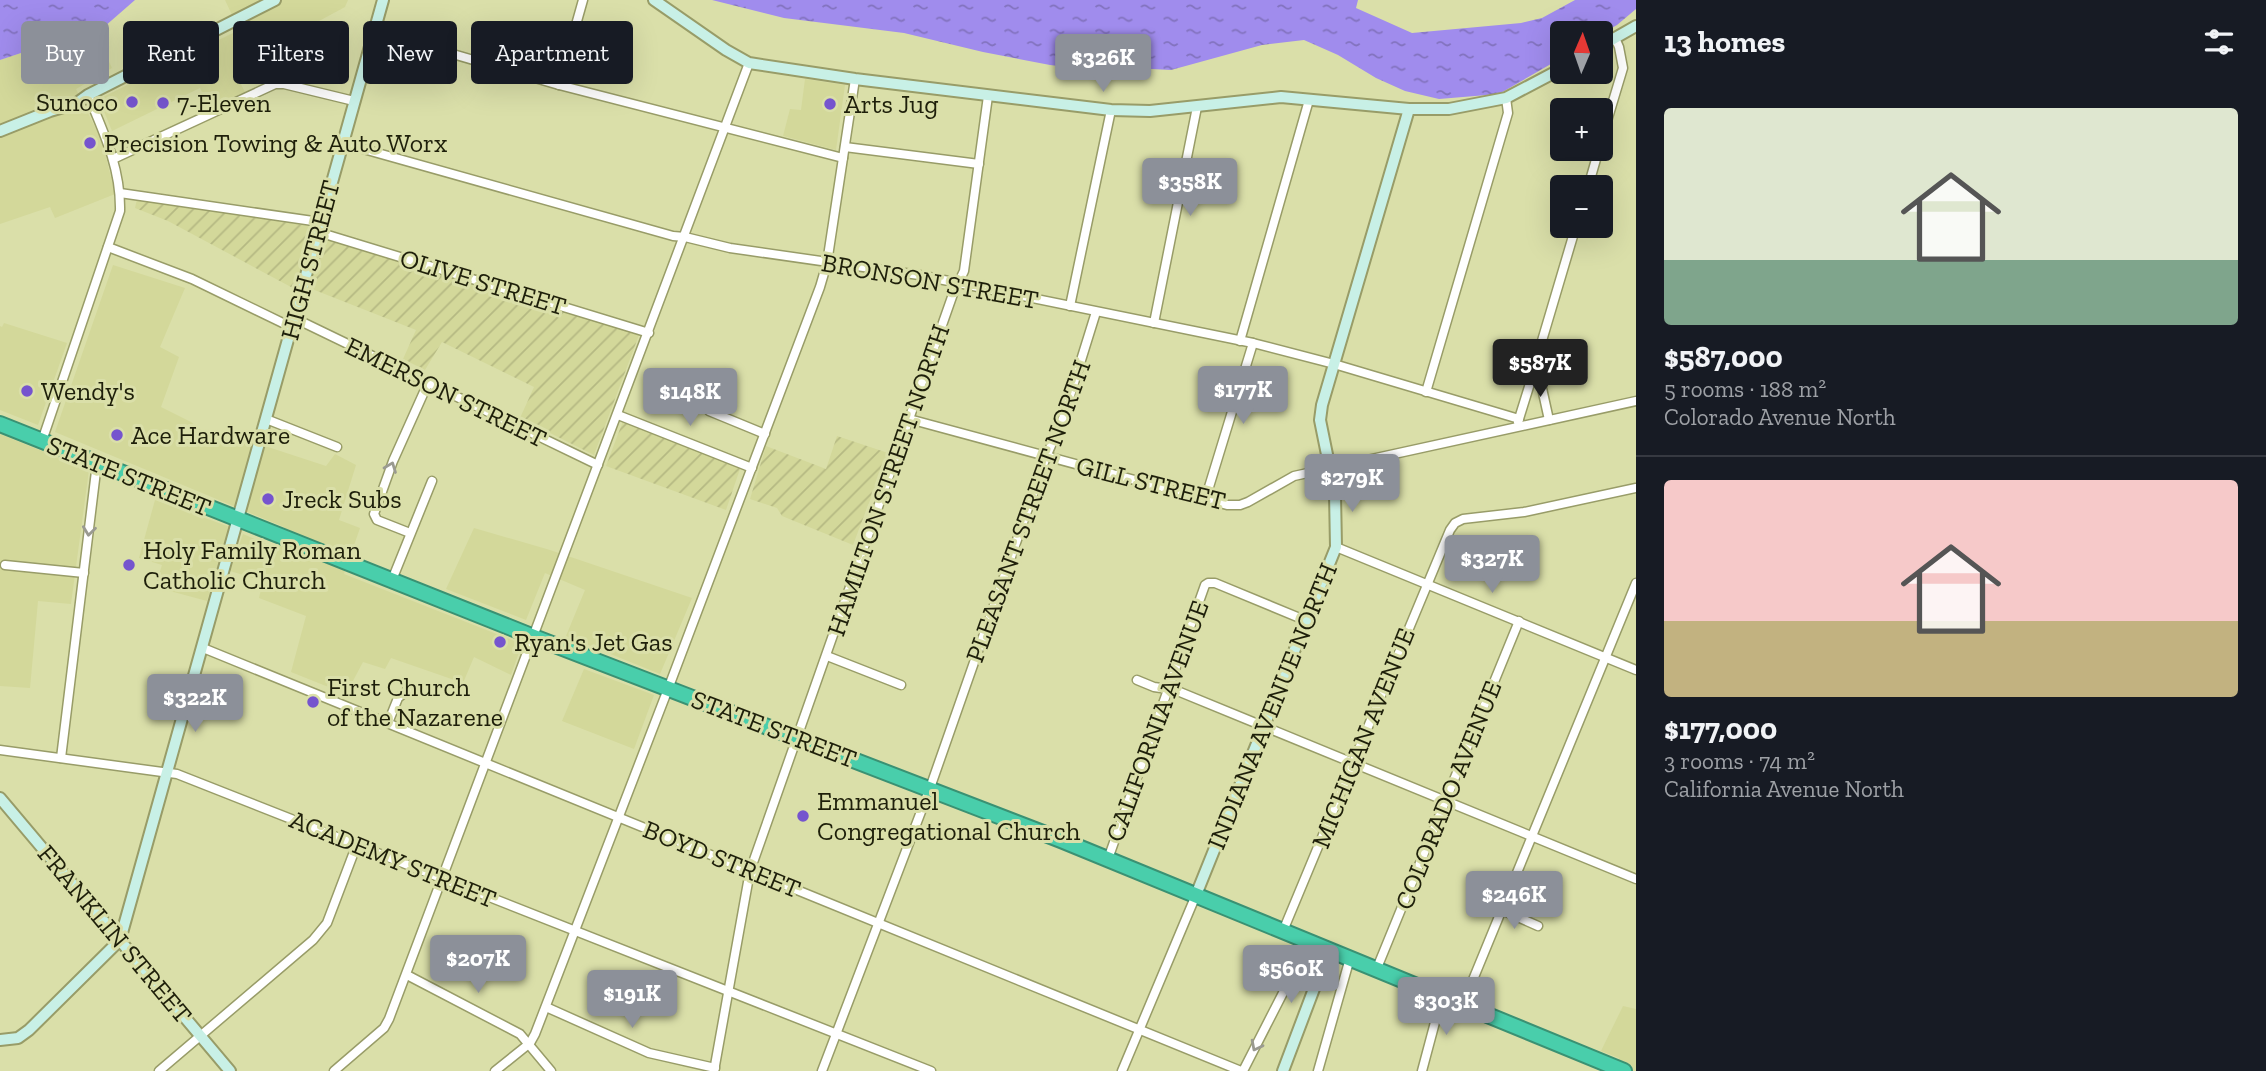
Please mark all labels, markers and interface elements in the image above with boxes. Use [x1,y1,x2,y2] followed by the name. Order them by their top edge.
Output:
[21,21,109,84] chip: Buy
[123,21,219,84] chip: Rent
[233,21,349,84] chip: Filters
[363,21,457,84] chip: New
[471,21,633,84] chip: Apartment
[1550,21,1614,84] north arrow
[1550,21,1613,238] map controls
[2200,23,2238,61] icon: filters
[1664,24,1785,60] text: 13 homes
[1054,34,1152,94] pin: $326K
[1071,43,1135,71] text: $326K
[36,86,118,118] place label: Sunoco
[177,87,271,119] place label: 7-Eleven
[844,88,938,120] place label: Arts Jug
[124,94,140,110] marker: Sunoco
[155,95,171,111] marker: 7-Eleven
[822,96,838,112] marker: Arts Jug
[1550,98,1613,161] button: +
[104,127,447,159] place label: Precision Towing & Auto Worx
[82,135,98,151] marker: Precision Towing & Auto Worx
[1888,154,2014,280] icon: home
[1141,158,1239,218] pin: $358K
[1158,167,1222,195] text: $358K
[1550,175,1613,238] button: −
[273,177,347,343] street label: HIGH STREET
[396,242,570,322] street label: OLIVE STREET
[819,246,1041,316] street label: BRONSON STREET
[820,320,956,640] street label: HAMILTON STREET NORTH
[340,329,552,455] street label: EMERSON STREET
[1664,339,1783,375] text: $587,000
[1491,340,1589,399] pin: $587K
[1509,348,1571,376] text: $587K
[958,356,1098,666] street label: PLEASANT STREET NORTH
[1194,366,1292,426] pin: $177K
[641,368,739,428] pin: $148K
[41,375,135,407] place label: Wendy's
[1214,375,1272,403] text: $177K
[1664,375,1826,403] text: 5 rooms · 188 m²
[659,377,721,405] text: $148K
[19,383,35,399] marker: Wendy's
[1664,403,1896,431] text: Colorado Avenue North
[131,419,290,451] place label: Ace Hardware
[109,427,125,443] marker: Ace Hardware
[42,429,216,523] street label: STATE STREET
[1073,449,1229,517] street label: GILL STREET
[1303,454,1401,514] pin: $279K
[383,461,397,474] one-way arrow
[1321,463,1383,491] text: $279K
[282,483,402,515] place label: Jreck Subs
[260,491,276,507] marker: Jreck Subs
[81,525,96,537] one-way arrow
[1888,526,2014,652] icon: home
[143,534,361,596] place label: Holy Family Roman Catholic Church
[1443,536,1541,595] pin: $327K
[1461,544,1523,572] text: $327K
[121,557,137,573] marker: Holy Family Roman Catholic Church
[1200,558,1344,854] street label: INDIANA AVENUE NORTH
[1098,596,1216,846] street label: CALIFORNIA AVENUE
[1304,623,1422,853] street label: MICHIGAN AVENUE
[514,626,673,658] place label: Ryan's Jet Gas
[492,634,508,650] marker: Ryan's Jet Gas
[327,671,503,733] place label: First Church of the Nazarene
[146,674,244,734] pin: $322K
[1387,676,1509,914] street label: COLORADO AVENUE
[163,683,227,711] text: $322K
[687,683,861,775] street label: STATE STREET
[305,694,321,710] marker: First Church of the Nazarene
[1664,711,1777,747] text: $177,000
[1664,747,1815,775] text: 3 rooms · 74 m²
[1664,775,1904,803] text: California Avenue North
[817,785,1081,847] place label: Emmanuel Congregational Church
[285,803,501,915] street label: ACADEMY STREET
[795,808,811,824] marker: Emmanuel Congregational Church
[639,813,805,905] street label: BOYD STREET
[31,838,199,1030] street label: FRANKLIN STREET
[1465,872,1563,931] pin: $246K
[1482,880,1546,908] text: $246K
[429,936,527,995] pin: $207K
[446,944,510,972] text: $207K
[1242,946,1340,1005] pin: $560K
[1259,954,1323,982] text: $560K
[583,970,681,1030] pin: $191K
[1397,978,1495,1037] pin: $303K
[603,979,661,1007] text: $191K
[1414,986,1478,1014] text: $303K
[1250,1039,1264,1052] one-way arrow

